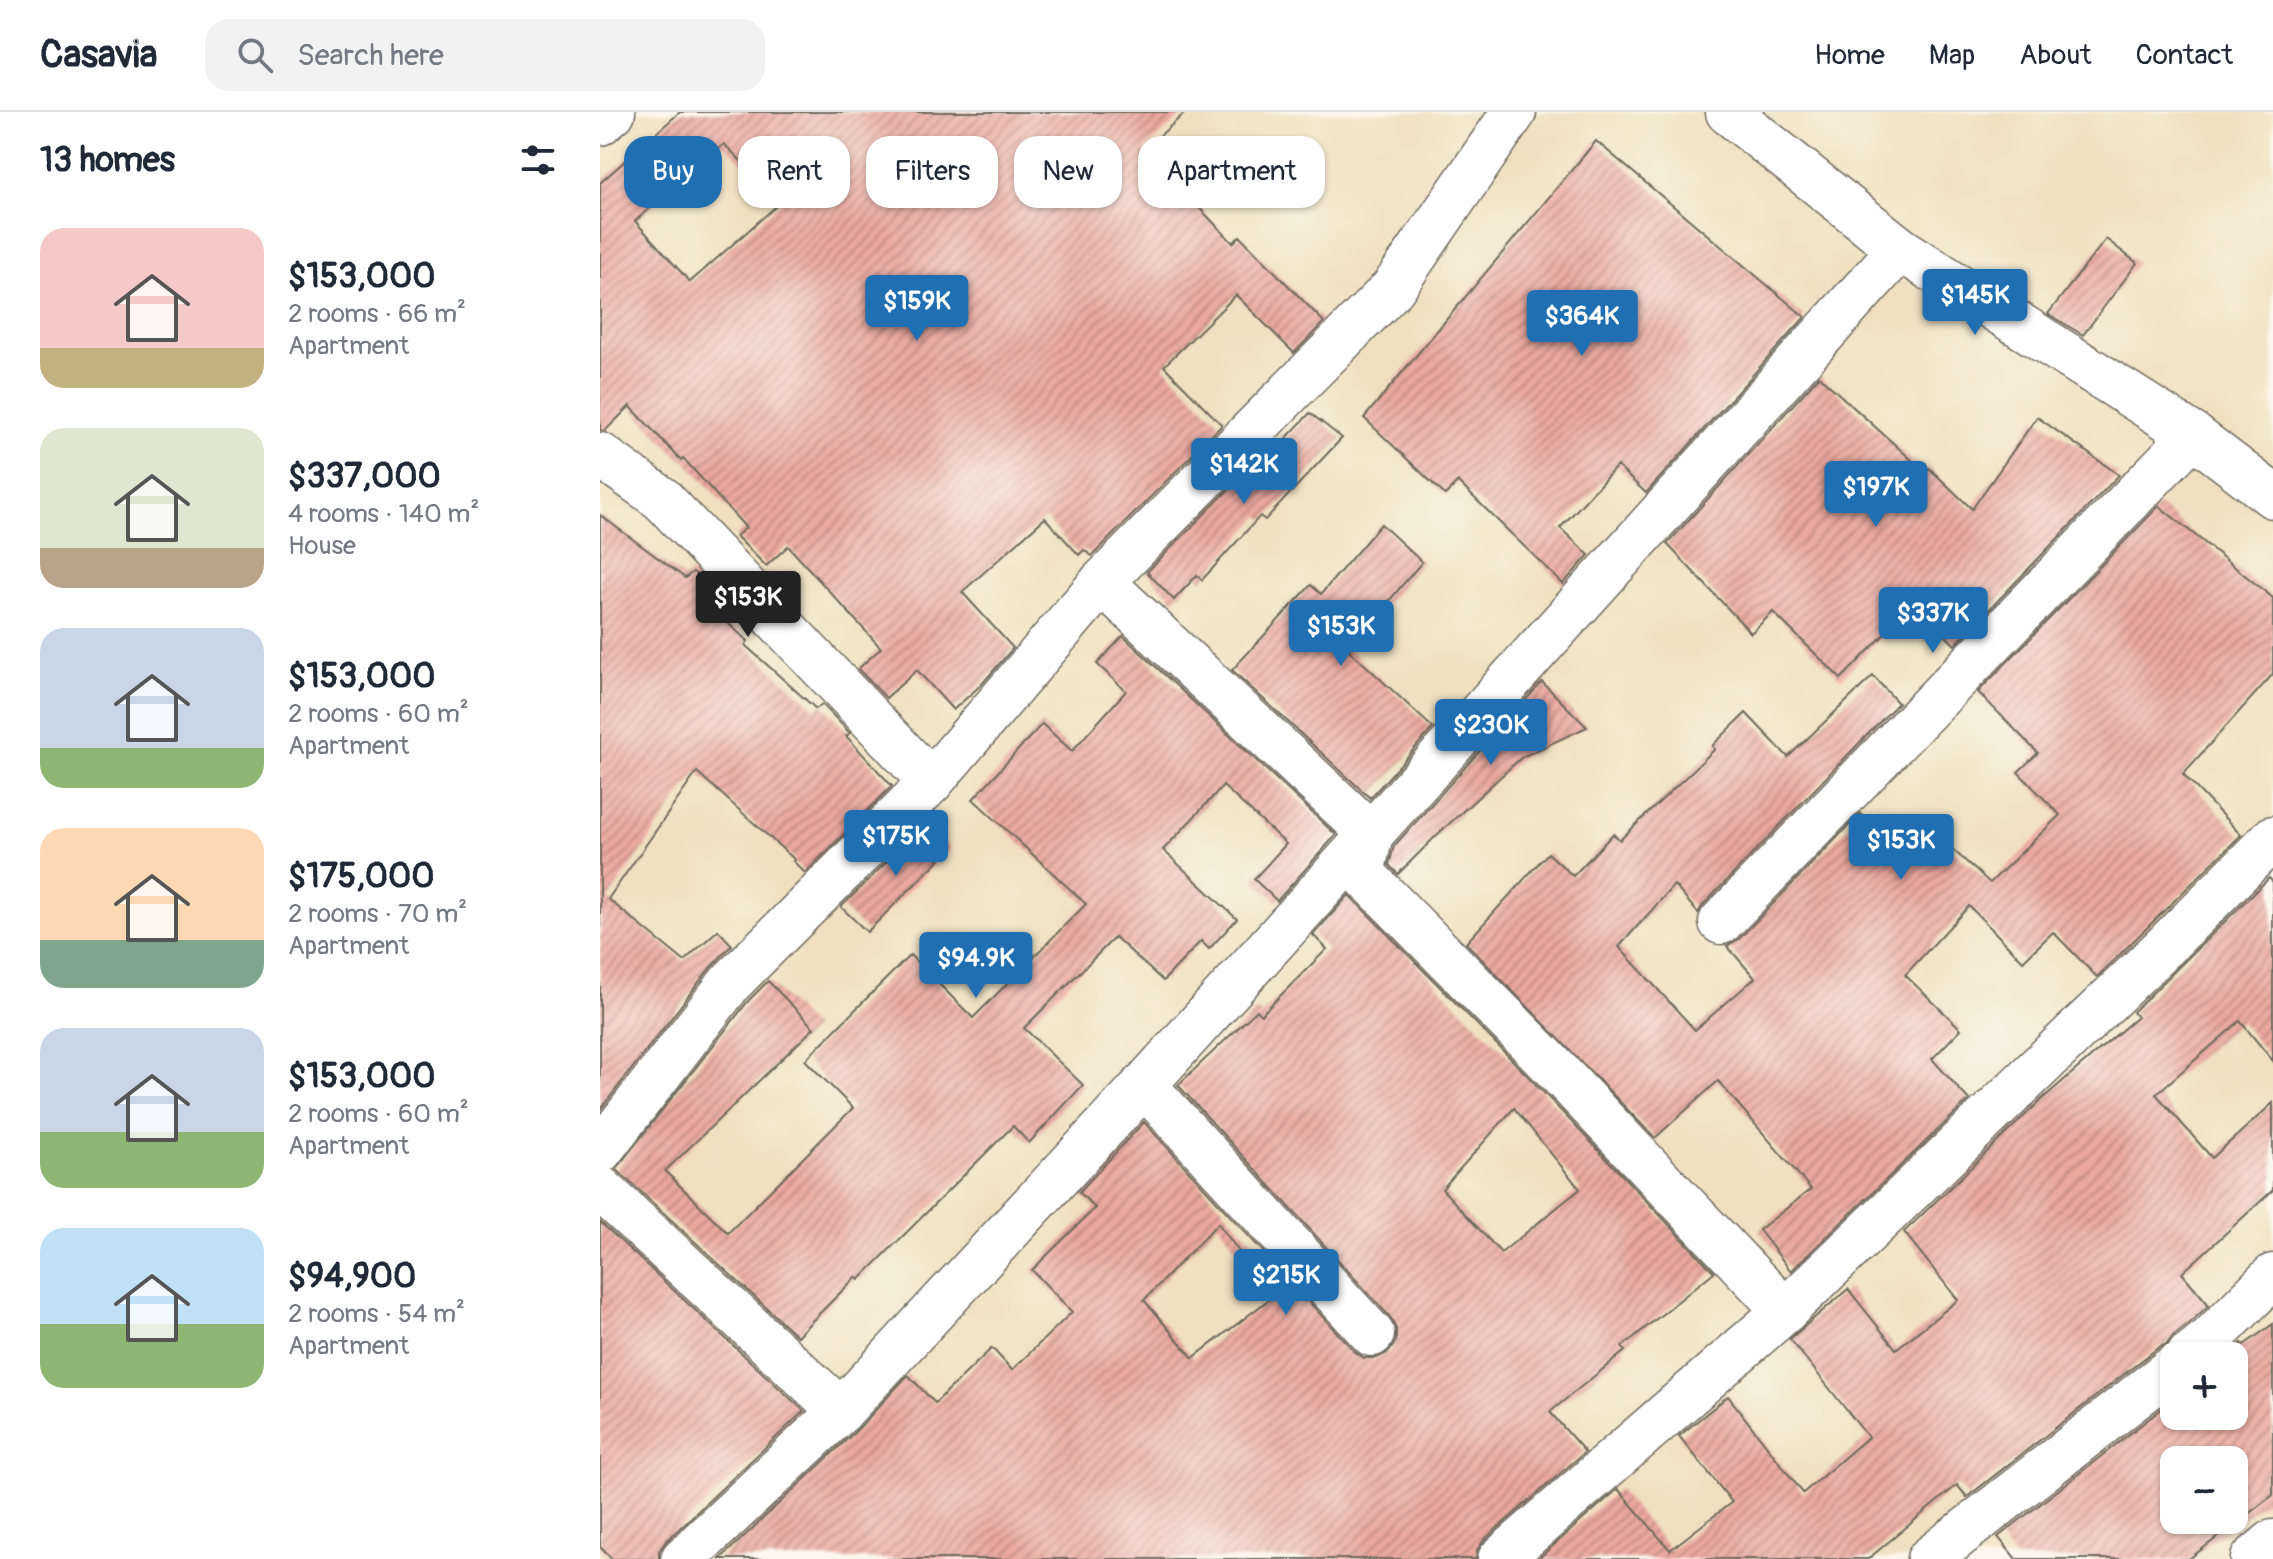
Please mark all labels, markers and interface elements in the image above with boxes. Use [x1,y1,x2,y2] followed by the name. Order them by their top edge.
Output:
[205,19,765,91] search box
[40,31,157,79] text: Casavia
[233,33,277,77] icon: search
[297,37,444,74] text: Search here
[1814,38,1885,73] text: Home
[1929,38,1975,73] text: Map
[2019,38,2092,73] text: About
[2136,38,2233,73] text: Contact
[624,136,722,208] chip: Buy
[738,136,850,208] chip: Rent
[866,136,998,208] chip: Filters
[1014,136,1122,208] chip: New
[1138,136,1325,208] chip: Apartment
[516,138,560,182] icon: filters
[40,139,175,182] text: 13 homes
[288,255,435,298] text: $153,000
[104,260,200,356] icon: home
[1919,269,2031,337] pin: $145K
[861,275,973,343] pin: $159K
[1940,279,2010,311] text: $145K
[883,285,951,317] text: $159K
[1526,290,1638,358] pin: $364K
[288,298,466,330] text: 2 rooms · 66 m²
[1545,300,1619,332] text: $364K
[288,330,409,362] text: Apartment
[1188,438,1300,506] pin: $142K
[1209,448,1279,480] text: $142K
[288,455,441,498] text: $337,000
[104,460,200,556] icon: home
[1820,461,1932,529] pin: $197K
[1842,471,1910,503] text: $197K
[288,498,479,530] text: 4 rooms · 140 m²
[288,530,356,562] text: House
[692,571,804,639] pin: $153K
[714,581,782,613] text: $153K
[1877,587,1989,655] pin: $337K
[1897,597,1969,629] text: $337K
[1285,600,1397,668] pin: $153K
[1307,610,1375,642] text: $153K
[288,655,435,698] text: $153,000
[104,660,200,756] icon: home
[288,698,469,730] text: 2 rooms · 60 m²
[1435,699,1547,767] pin: $230K
[1453,709,1529,741] text: $230K
[288,730,409,762] text: Apartment
[840,810,952,878] pin: $175K
[1845,814,1957,882] pin: $153K
[862,820,930,852] text: $175K
[1867,824,1935,856] text: $153K
[288,855,434,898] text: $175,000
[104,860,200,956] icon: home
[288,898,467,930] text: 2 rooms · 70 m²
[288,930,409,962] text: Apartment
[911,932,1041,1000] pin: $94.9K
[937,942,1015,974] text: $94.9K
[288,1055,435,1098] text: $153,000
[104,1060,200,1156] icon: home
[288,1098,469,1130] text: 2 rooms · 60 m²
[288,1130,409,1162] text: Apartment
[1230,1249,1342,1317] pin: $215K
[288,1255,416,1298] text: $94,900
[1252,1259,1320,1291] text: $215K
[104,1260,200,1356] icon: home
[288,1298,465,1330] text: 2 rooms · 54 m²
[288,1330,409,1362] text: Apartment
[2160,1342,2248,1534] map controls
[2160,1342,2248,1430] button: +
[2160,1446,2248,1534] button: −

